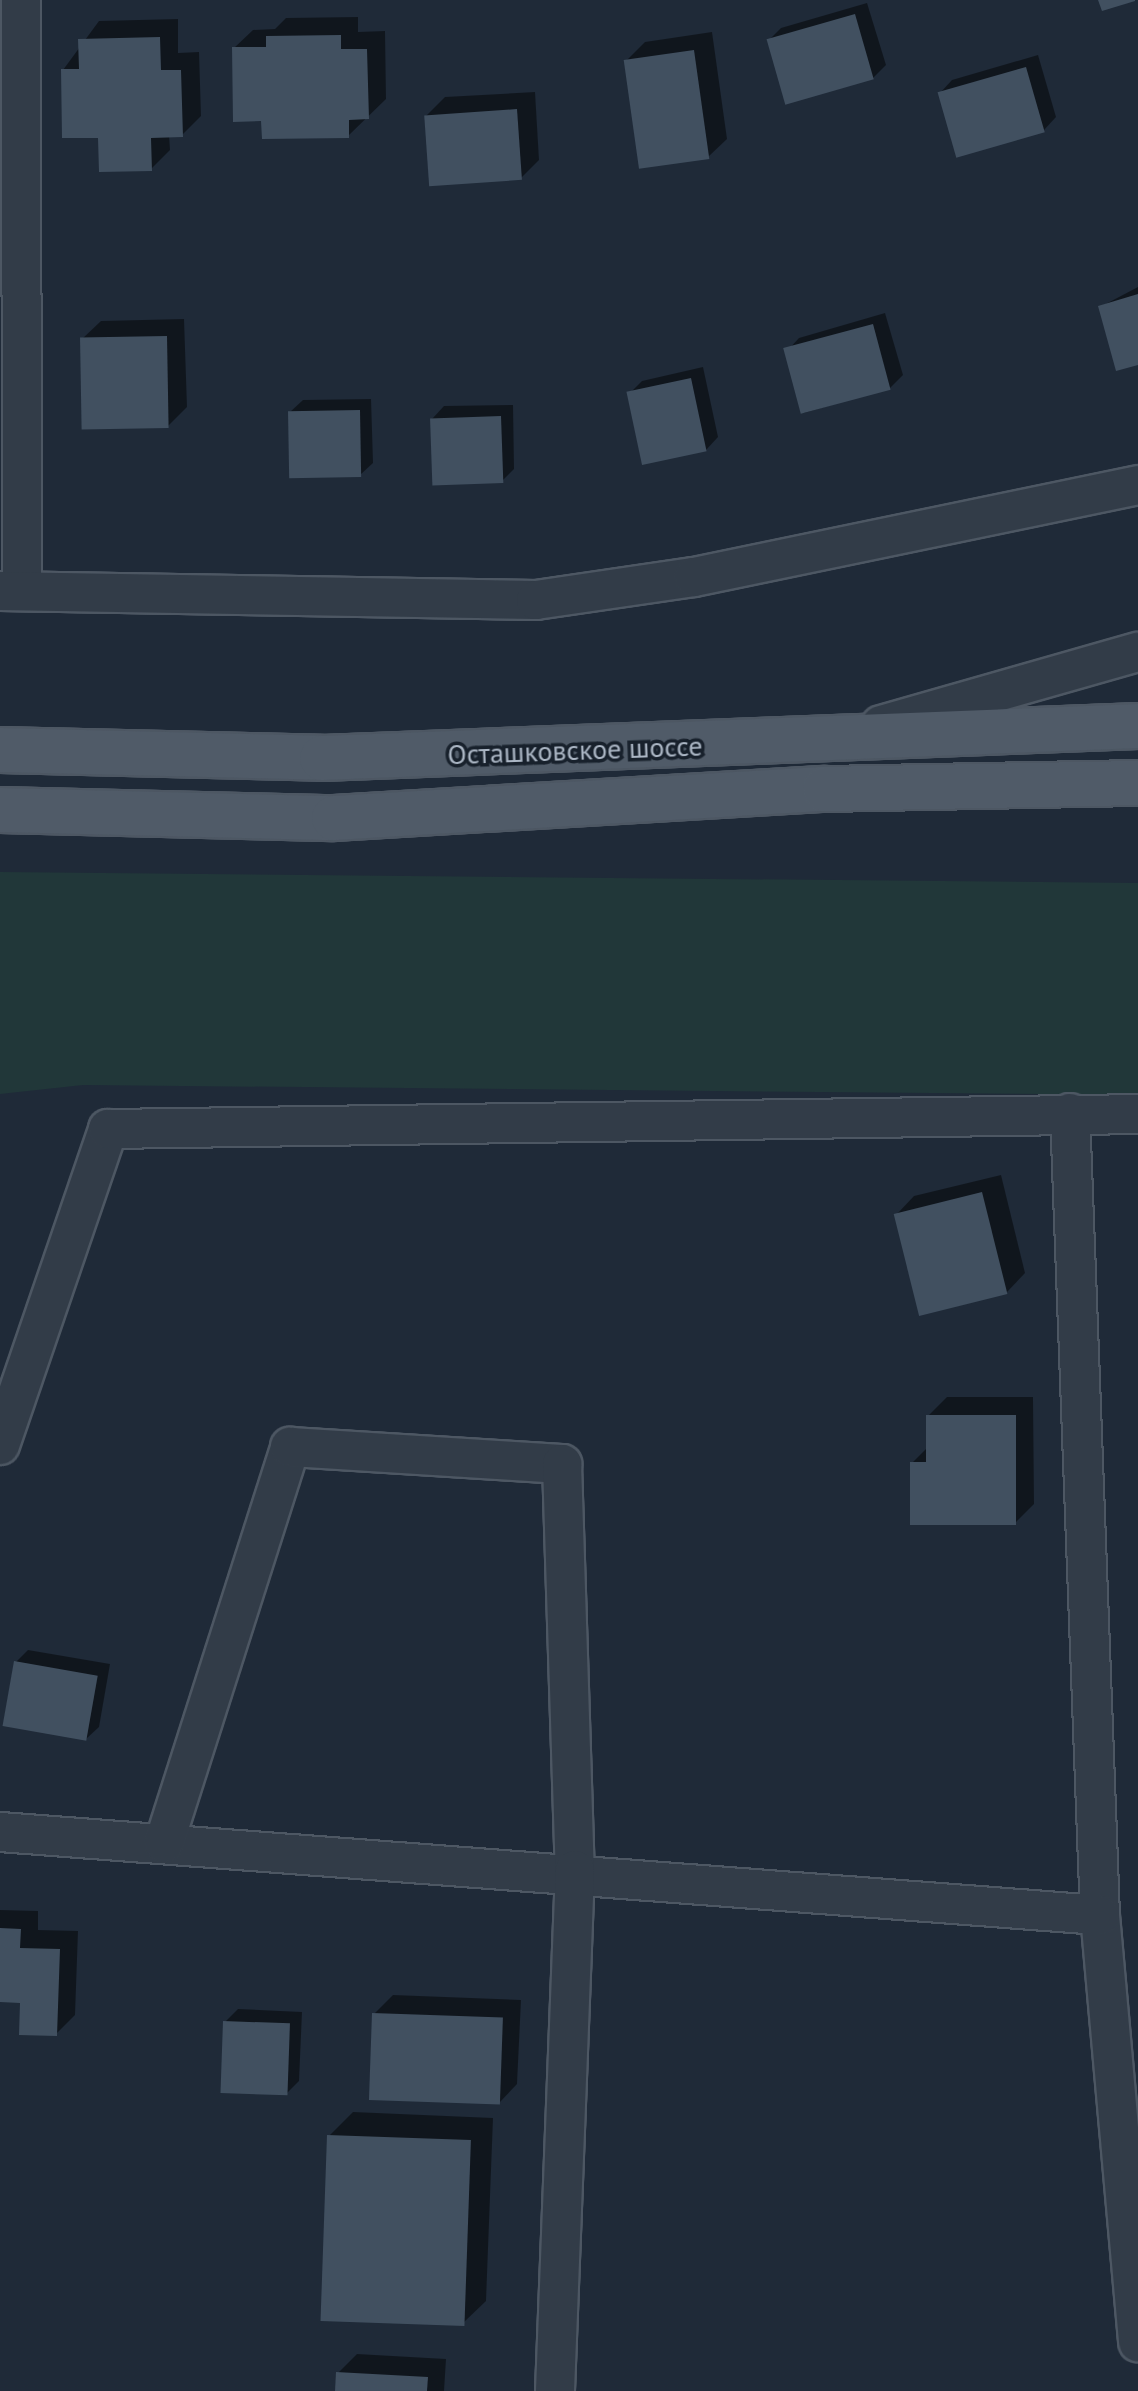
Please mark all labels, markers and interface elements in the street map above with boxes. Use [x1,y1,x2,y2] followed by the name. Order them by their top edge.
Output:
[447,729,703,771] street label: Осташковское шоссе

